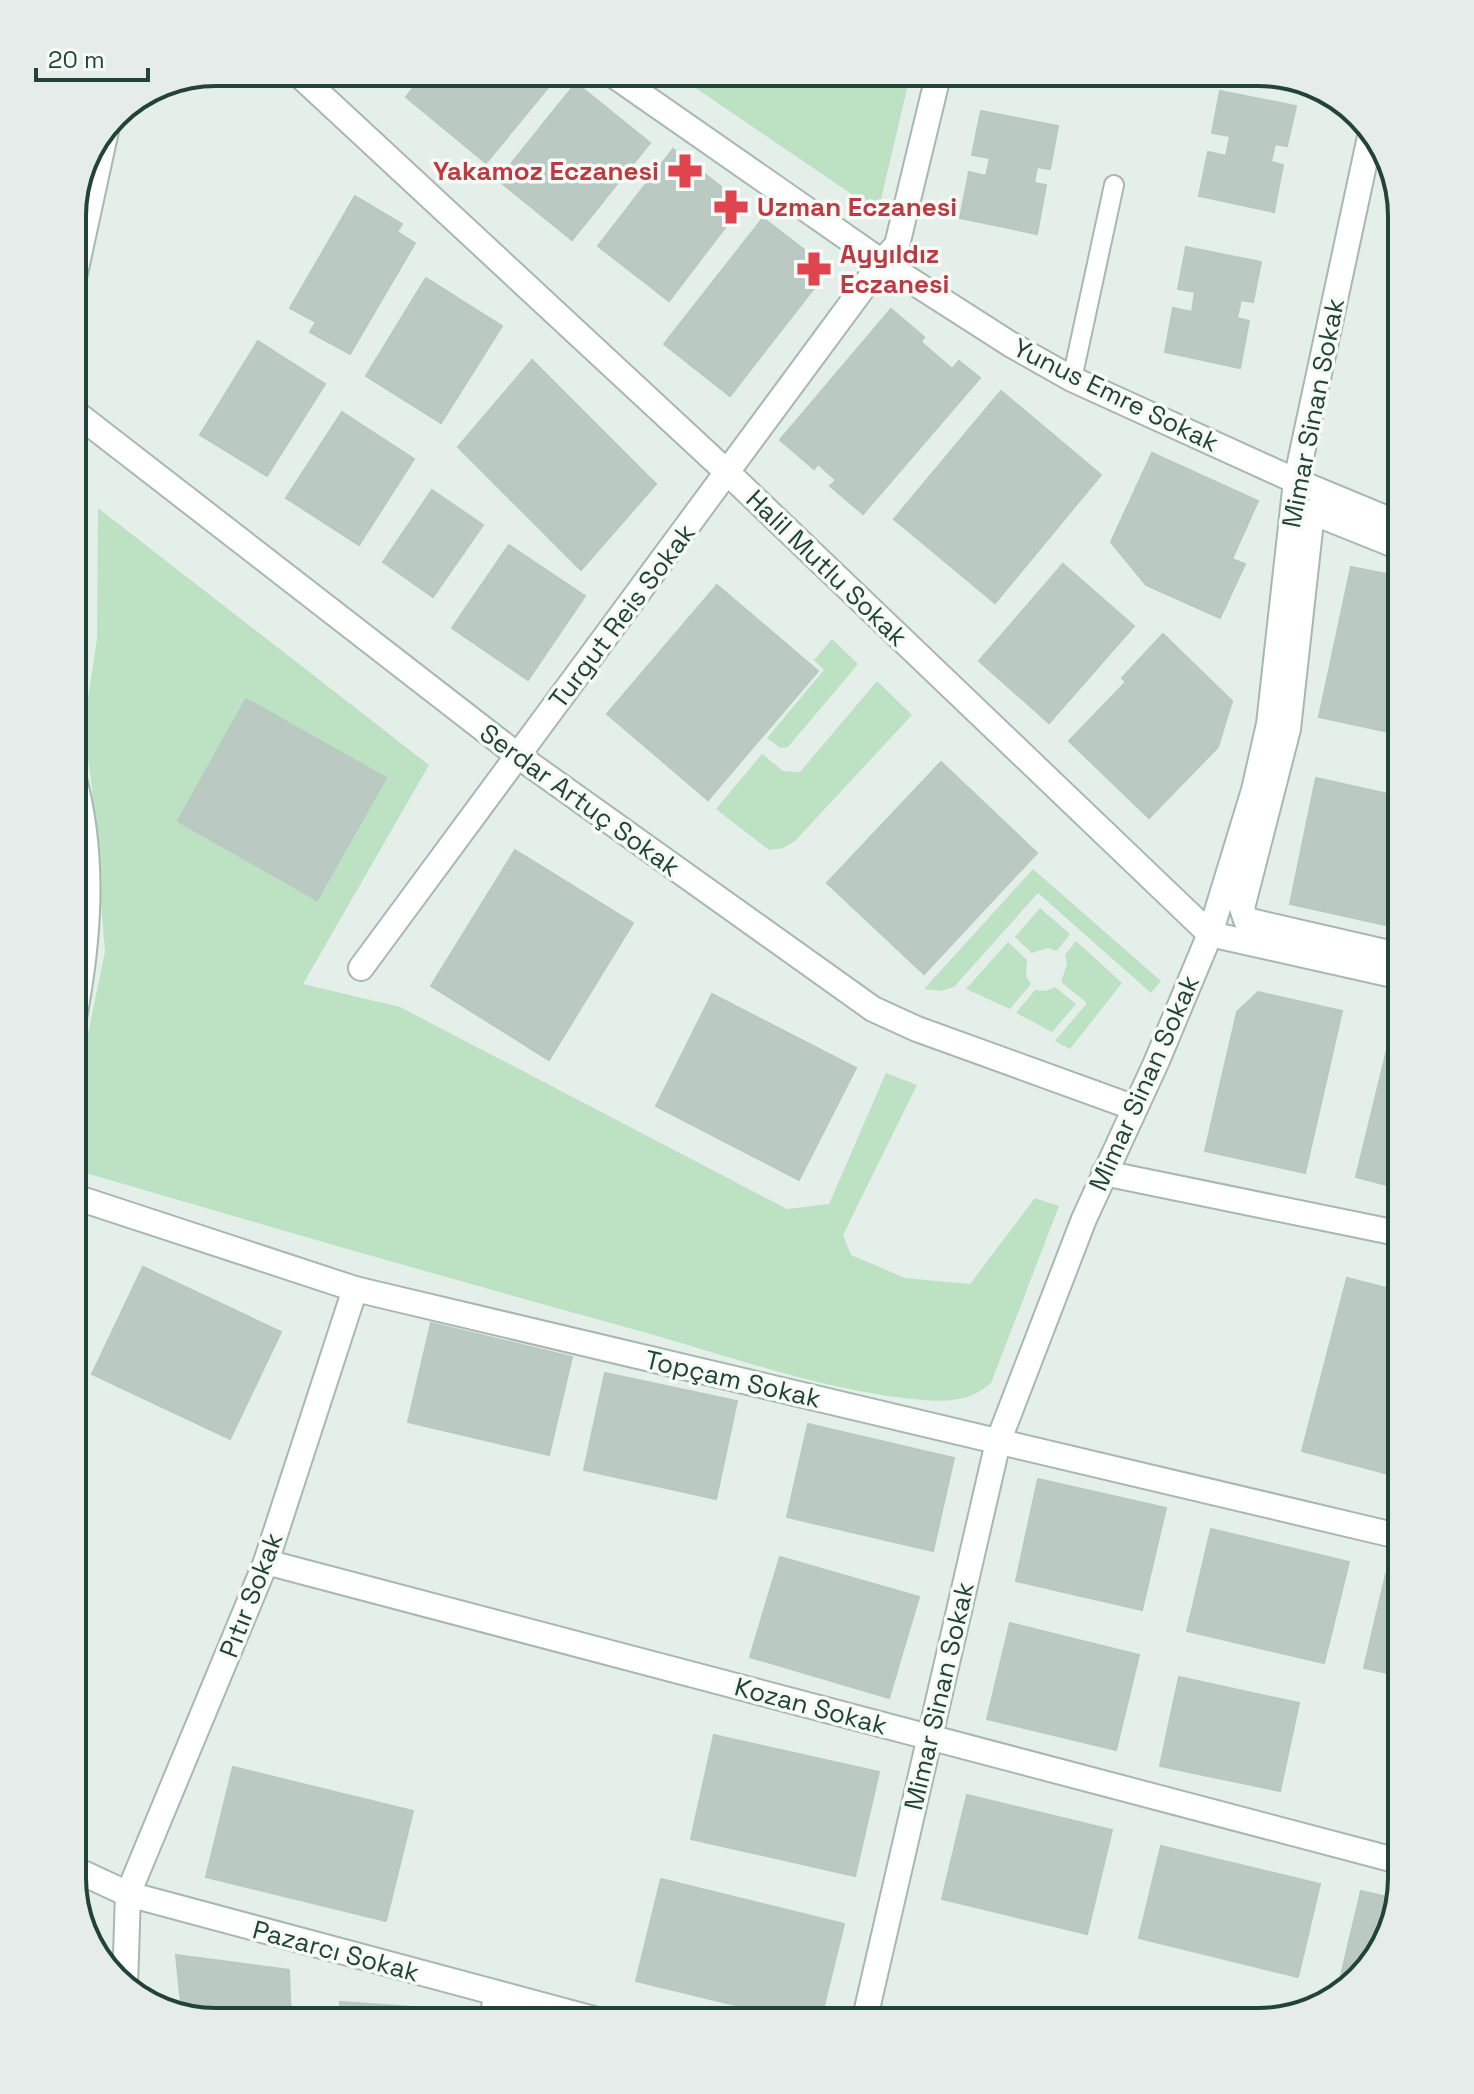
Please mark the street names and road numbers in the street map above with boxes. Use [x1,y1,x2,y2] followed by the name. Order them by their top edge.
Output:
[1274,295,1352,531] street label: Mimar Sinan Sokak
[1007,330,1225,460] street label: Yunus Emre Sokak
[739,482,915,654] street label: Halil Mutlu Sokak
[541,517,703,715] street label: Turgut Reis Sokak
[473,716,687,884] street label: Serdar Artuç Sokak
[1081,970,1207,1196] street label: Mimar Sinan Sokak
[642,1342,824,1416] street label: Topçam Sokak
[212,1528,290,1662] street label: Pıtır Sokak
[896,1579,982,1813] street label: Mimar Sinan Sokak
[731,1669,891,1743] street label: Kozan Sokak
[249,1912,423,1990] street label: Pazarcı Sokak

